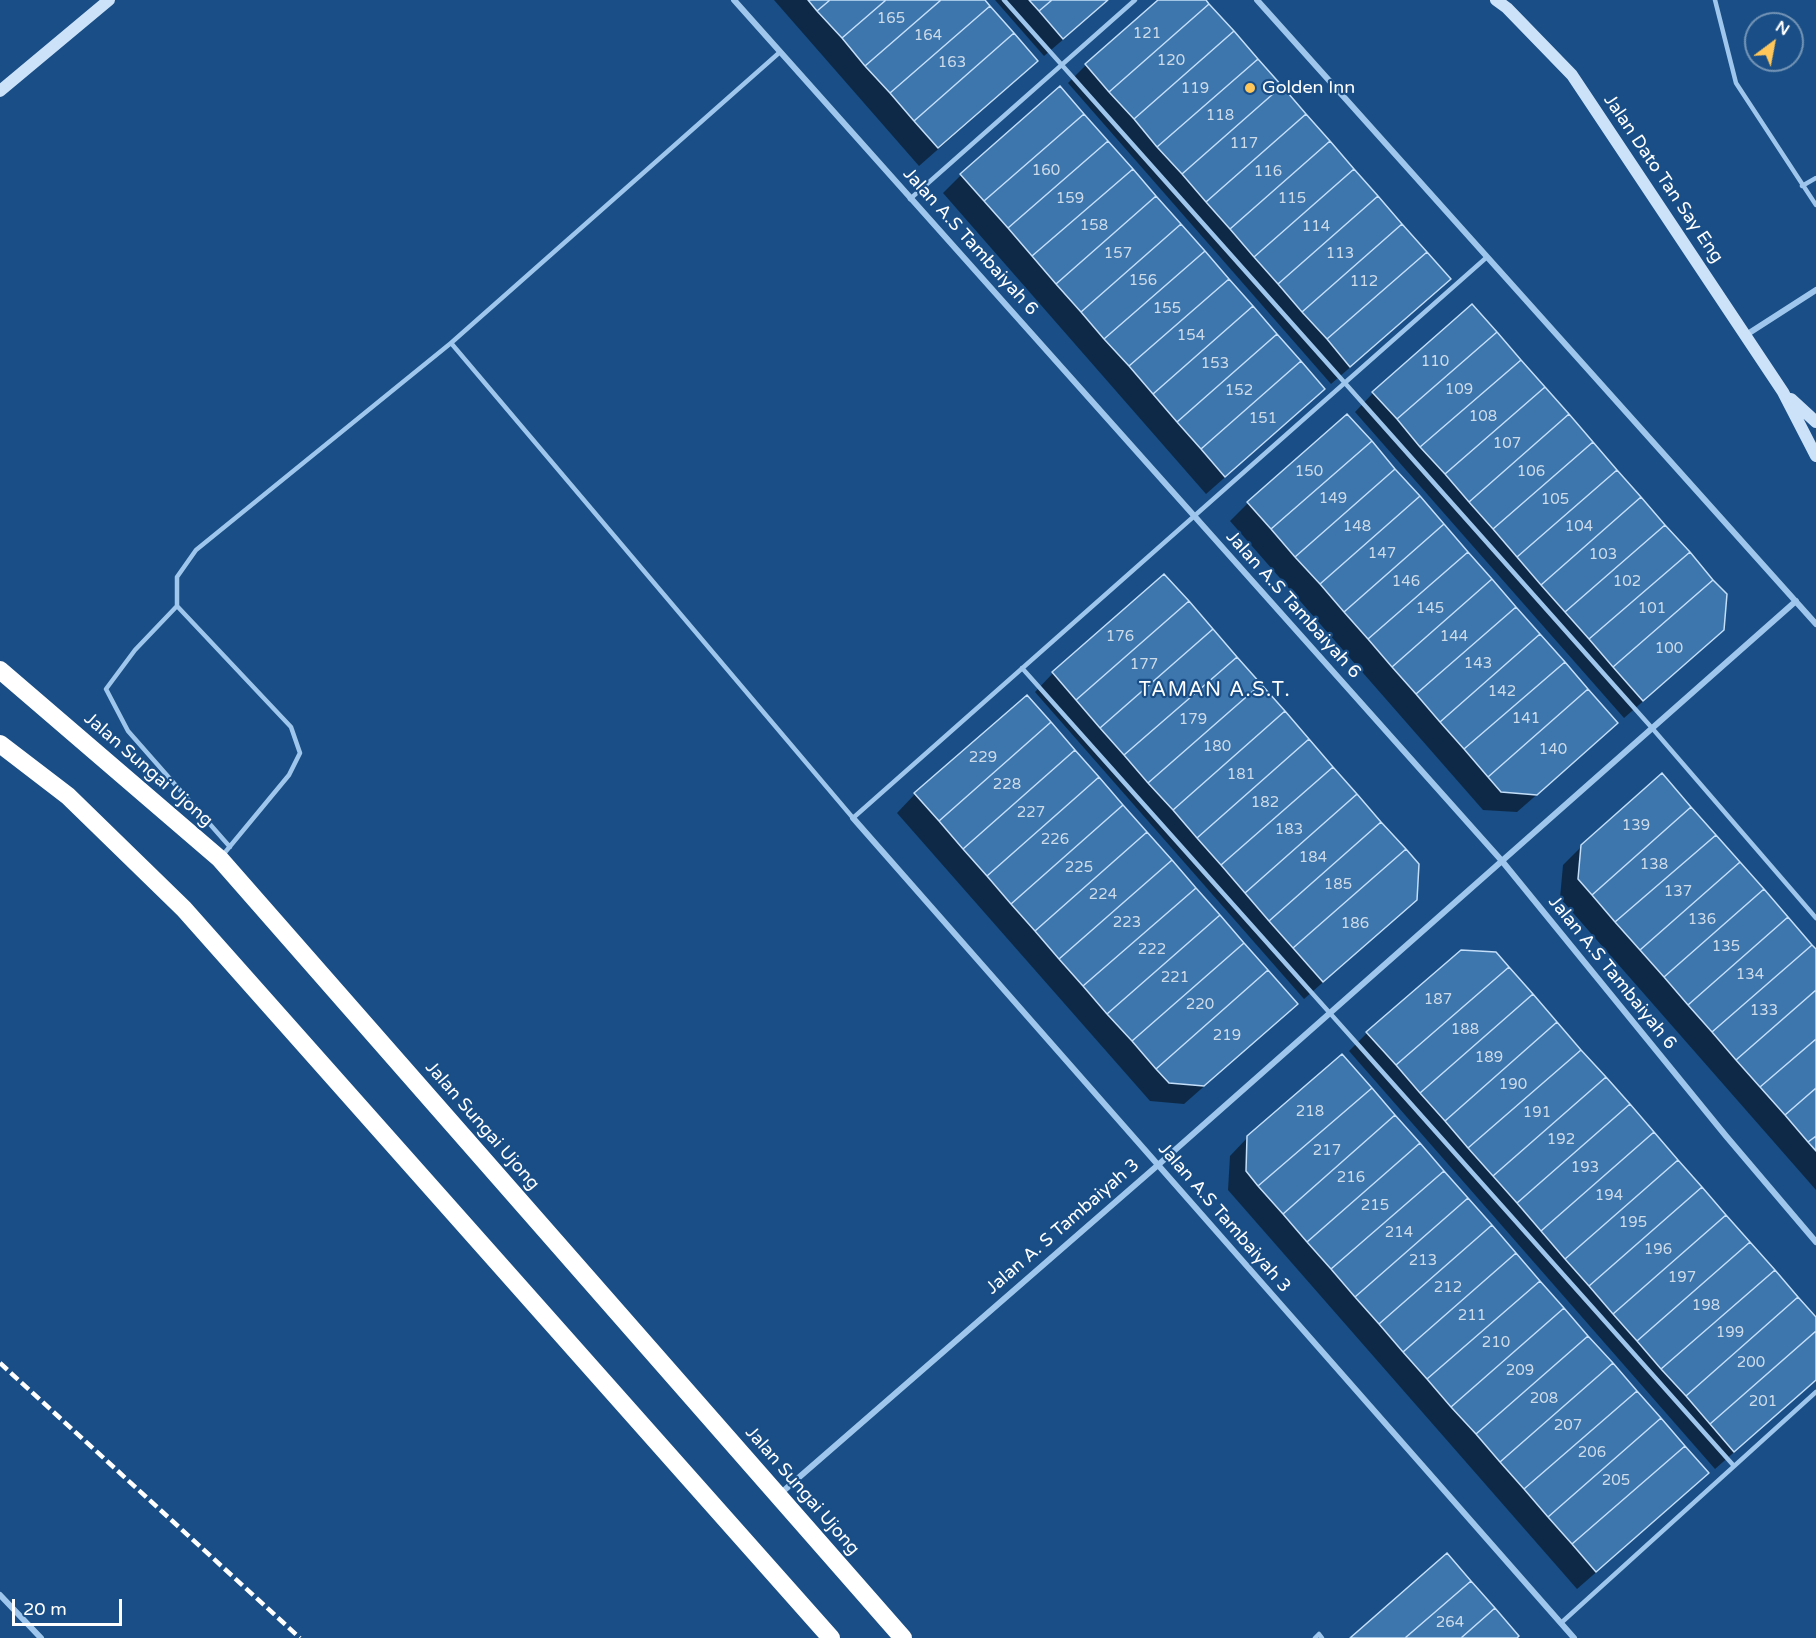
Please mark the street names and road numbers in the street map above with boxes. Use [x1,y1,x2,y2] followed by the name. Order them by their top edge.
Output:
[1598,91,1728,267] street label: Jalan Dato Tan Say Eng
[898,164,1042,320] street label: Jalan A.S Tambaiyah 6
[1221,527,1365,683] street label: Jalan A.S Tambaiyah 6
[79,708,217,832] street label: Jalan Sungai Ujong
[1543,892,1681,1054] street label: Jalan A.S Tambaiyah 6
[420,1057,544,1195] street label: Jalan Sungai Ujong
[1153,1139,1295,1297] street label: Jalan A.S Tambaiyah 3
[982,1155,1144,1299] street label: Jalan A. S Tambaiyah 3
[740,1422,864,1560] street label: Jalan Sungai Ujong

